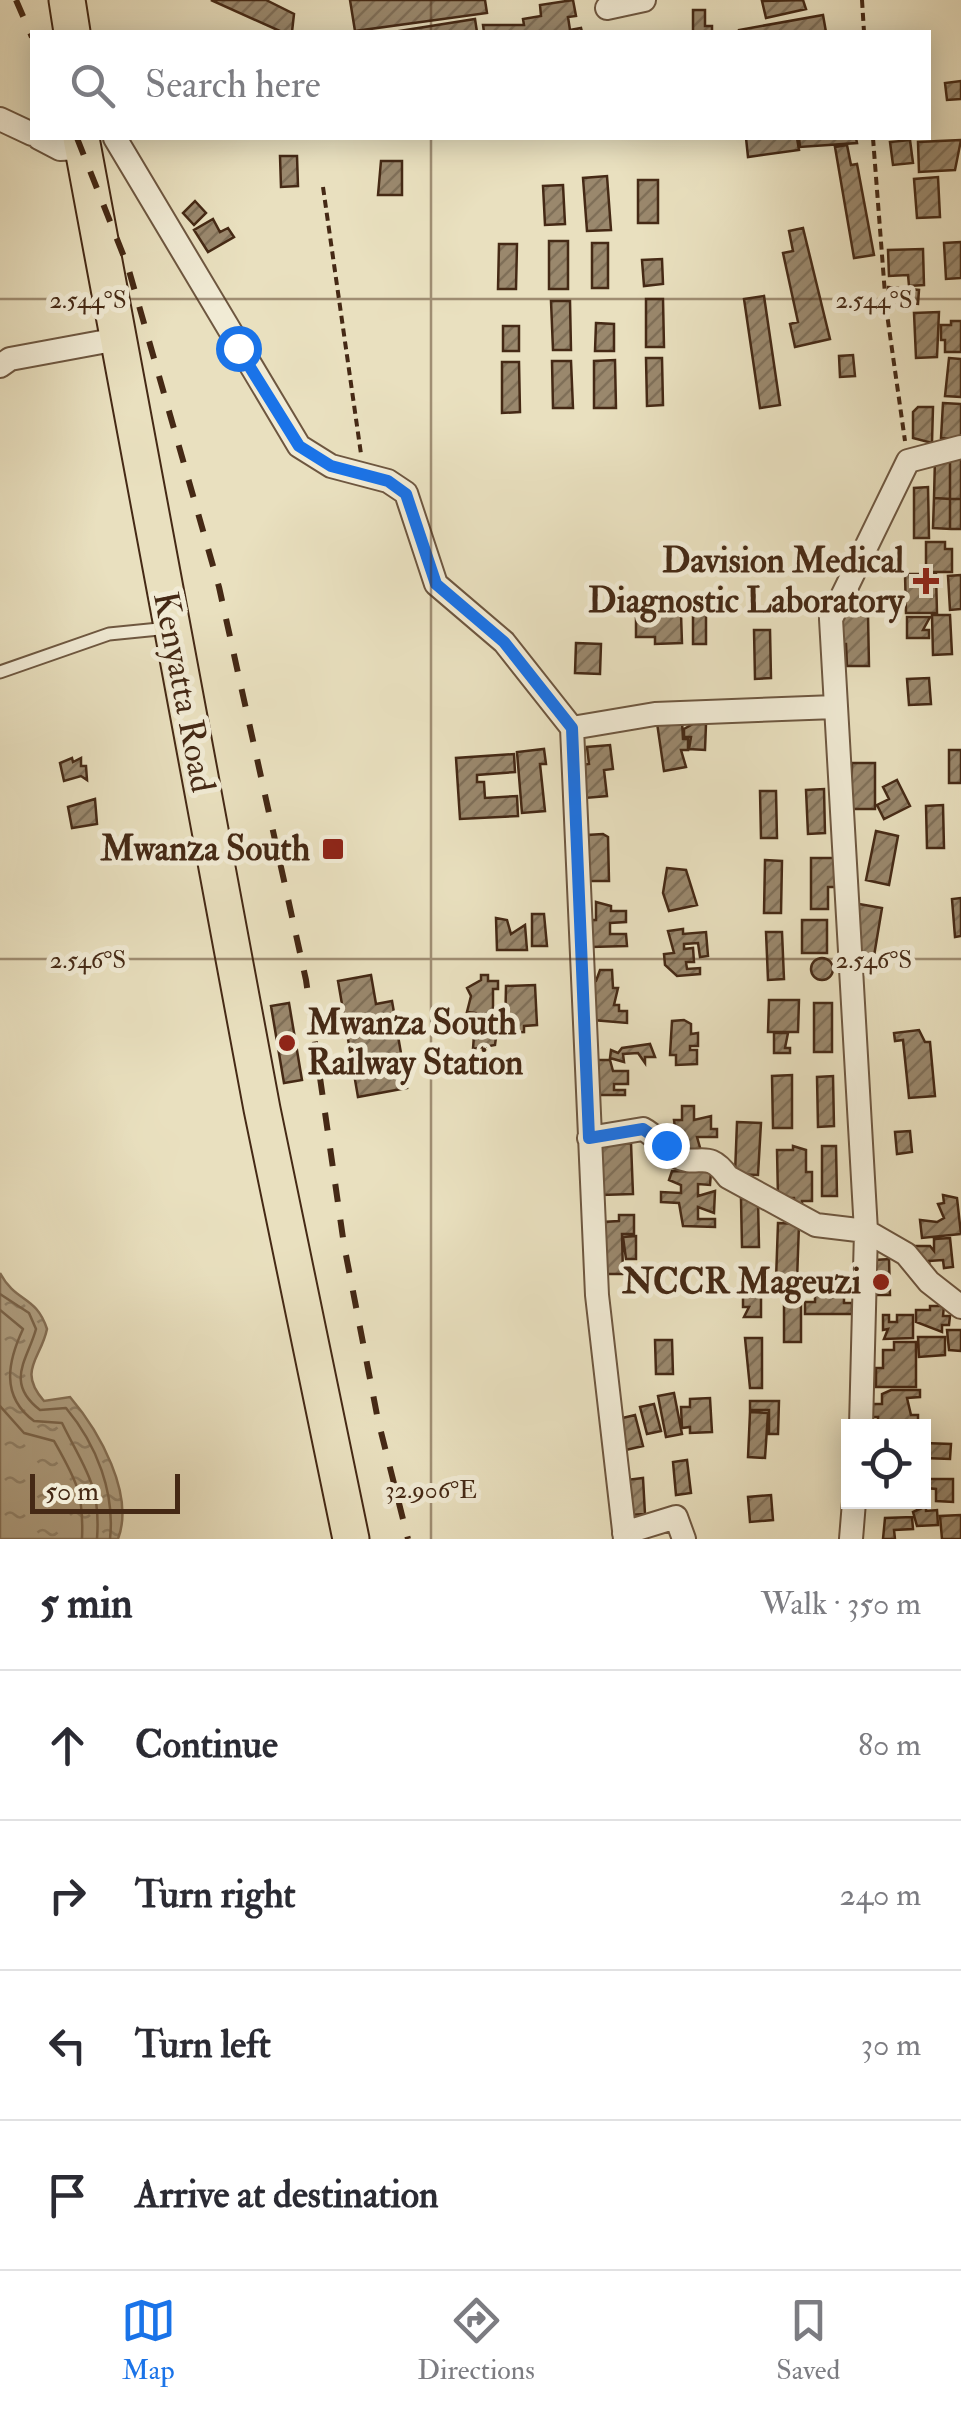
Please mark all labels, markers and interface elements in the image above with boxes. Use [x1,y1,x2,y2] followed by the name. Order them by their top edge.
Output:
[30,30,931,140] search box
[65,58,120,113] icon: search
[145,61,321,109] text: Search here
[49,285,127,316] text: 2.544°S
[835,285,913,316] text: 2.544°S
[216,326,262,372] route start
[588,539,906,624] place label: Davision Medical Diagnostic Laboratory
[913,568,939,594] marker: Davision Medical Diagnostic Laboratory
[143,588,225,796] street label: Kenyatta Road
[99,827,311,871] place label: Mwanza South
[320,836,346,862] marker: Mwanza South
[50,945,126,976] text: 2.546°S
[836,945,912,976] text: 2.546°S
[306,1001,523,1086] place label: Mwanza South Railway Station
[276,1032,298,1054] marker: Mwanza South Railway Station
[644,1123,690,1169] route end
[621,1260,862,1304] place label: NCCR Mageuzi
[870,1271,892,1293] marker: NCCR Mageuzi
[841,1419,931,1509] map controls
[841,1419,931,1509] button: locate
[30,1469,180,1514] scale bar
[45,1474,99,1509] text: 50 m
[385,1475,477,1506] text: 32.906°E
[40,1578,133,1630] text: 5 min
[761,1584,921,1624] text: Walk · 350 m
[40,1718,95,1773] icon: ahead
[135,1721,278,1769] text: Continue
[858,1725,921,1765] text: 80 m
[40,1868,95,1923] icon: right
[135,1871,296,1919] text: Turn right
[840,1875,921,1915] text: 240 m
[40,2018,95,2073] icon: left
[135,2021,271,2069] text: Turn left
[861,2025,921,2065] text: 30 m
[40,2168,95,2223] icon: arrive
[135,2171,439,2219] text: Arrive at destination
[121,2293,176,2388] tab: Map
[417,2293,535,2388] tab: Directions
[776,2293,840,2388] tab: Saved

